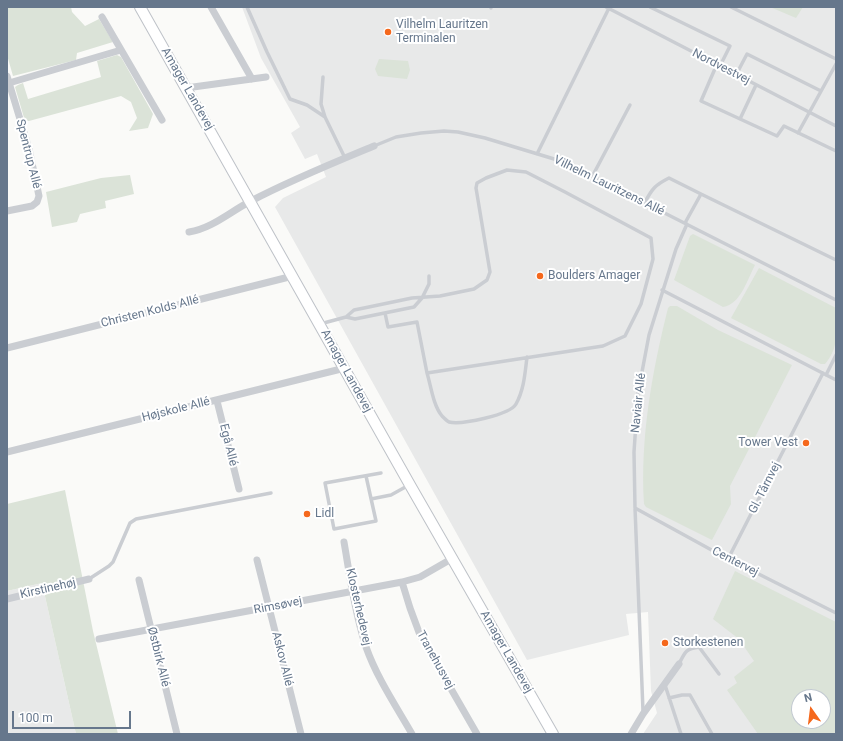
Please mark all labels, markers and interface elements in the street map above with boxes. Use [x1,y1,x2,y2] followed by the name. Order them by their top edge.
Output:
[396,18,488,46] place label: Vilhelm Lauritzen Terminalen
[383,27,393,37] marker: Vilhelm Lauritzen Terminalen
[158,45,216,133] street label: Amager Landevej
[690,46,752,88] street label: Nordvestvej
[12,118,44,190] street label: Spentrup Allé
[551,153,667,219] street label: Vilhelm Lauritzens Allé
[548,269,640,283] place label: Boulders Amager
[535,271,545,281] marker: Boulders Amager
[99,293,201,331] street label: Christen Kolds Allé
[317,327,375,415] street label: Amager Landevej
[629,372,649,434] street label: Naviair Allé
[140,395,212,425] street label: Højskole Allé
[216,422,240,468] street label: Egå Allé
[738,436,798,450] place label: Tower Vest
[801,438,811,448] marker: Tower Vest
[746,460,784,516] street label: Gl. Tårnvej
[315,507,334,521] place label: Lidl
[302,509,312,519] marker: Lidl
[709,544,761,580] street label: Centervej
[342,567,374,647] street label: Klosterhedevej
[19,576,77,602] street label: Kirstinehøj
[253,594,303,618] street label: Rimsøvej
[477,608,535,696] street label: Amager Landevej
[144,626,172,688] street label: Østbirk Allé
[413,628,457,692] street label: Tranehusvej
[268,630,296,688] street label: Askov Allé
[673,636,743,650] place label: Storkestenen
[660,638,670,648] marker: Storkestenen
[791,689,831,729] north arrow
[803,691,814,705] text: N
[14,703,133,729] scale bar
[19,711,53,725] text: 100 m

